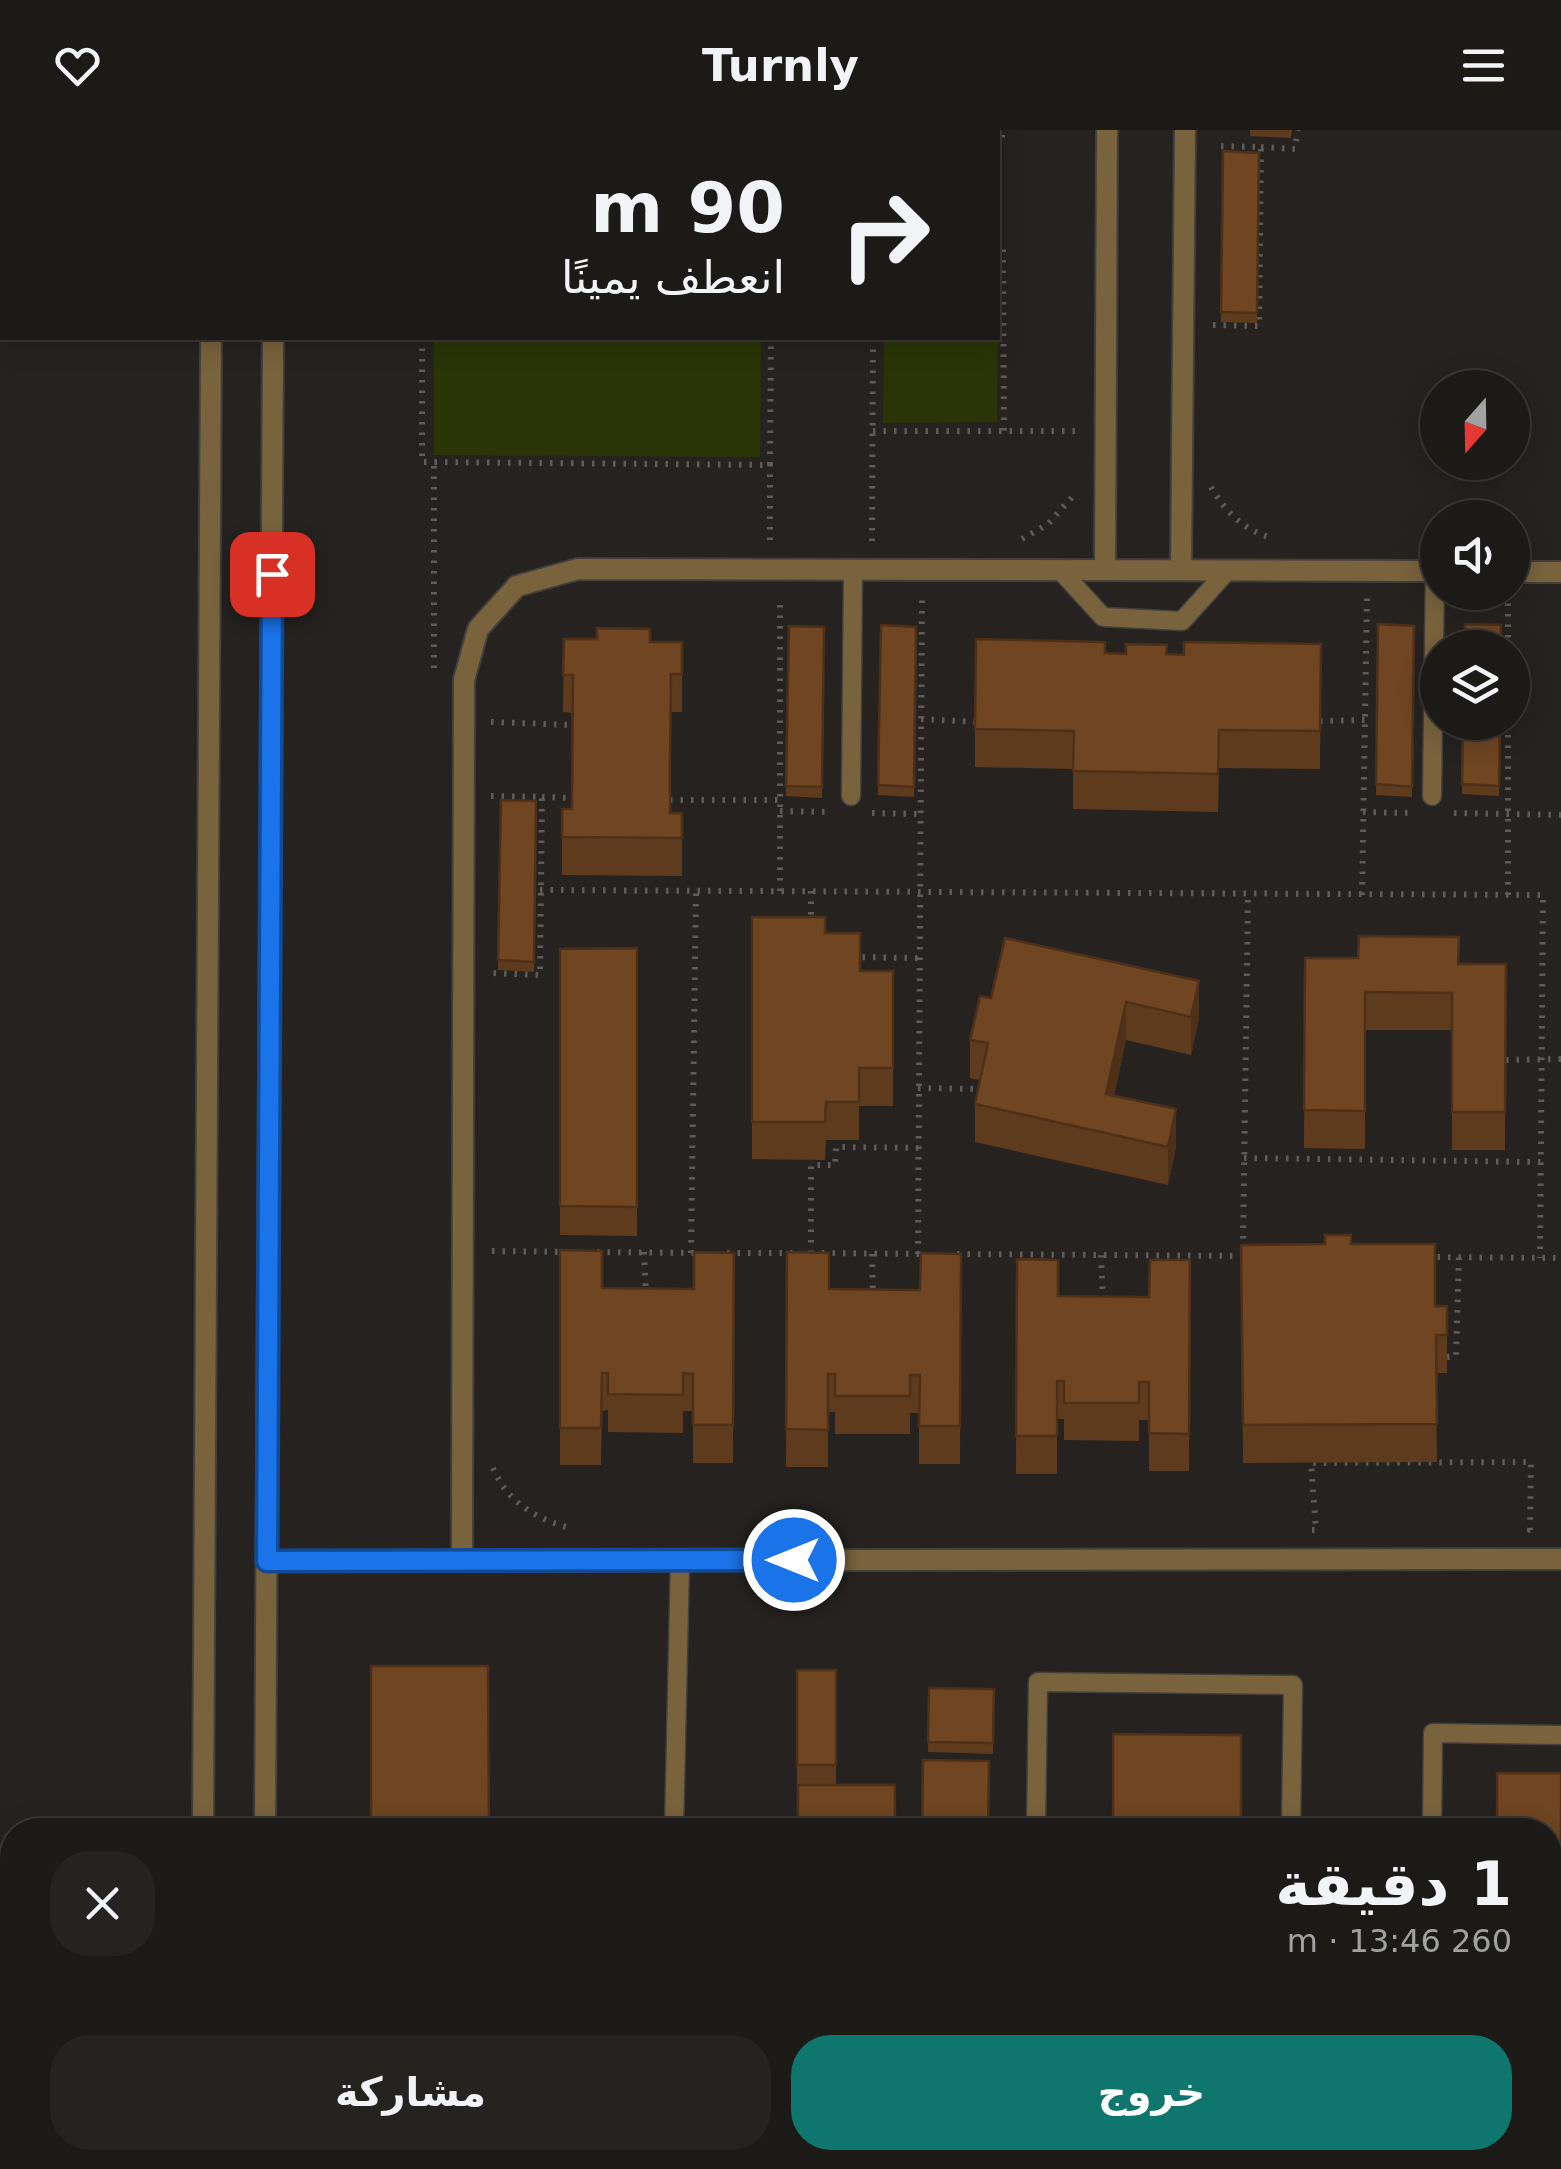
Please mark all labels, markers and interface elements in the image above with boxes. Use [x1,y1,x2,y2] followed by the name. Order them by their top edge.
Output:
[50,38,105,93] icon: heart
[1456,38,1511,93] icon: menu
[702,39,859,92] text: Turnly
[590,167,785,249] text: 90 m
[820,170,950,300] icon: right
[561,251,785,304] text: انعطف يمينًا
[1420,370,1530,480] north arrow
[1420,370,1530,740] map controls
[1420,500,1530,610] button: sound
[230,532,315,617] pin
[245,547,300,602] icon: arrive
[1420,630,1530,740] button: layers
[742,1508,846,1612] position arrow
[1275,1849,1512,1919] text: 1 دقيقة
[50,1851,155,1956] button: close
[1287,1922,1512,1960] text: 260 m · 13:46
[50,2035,771,2150] button: مشاركة
[791,2035,1512,2150] button: خروج

